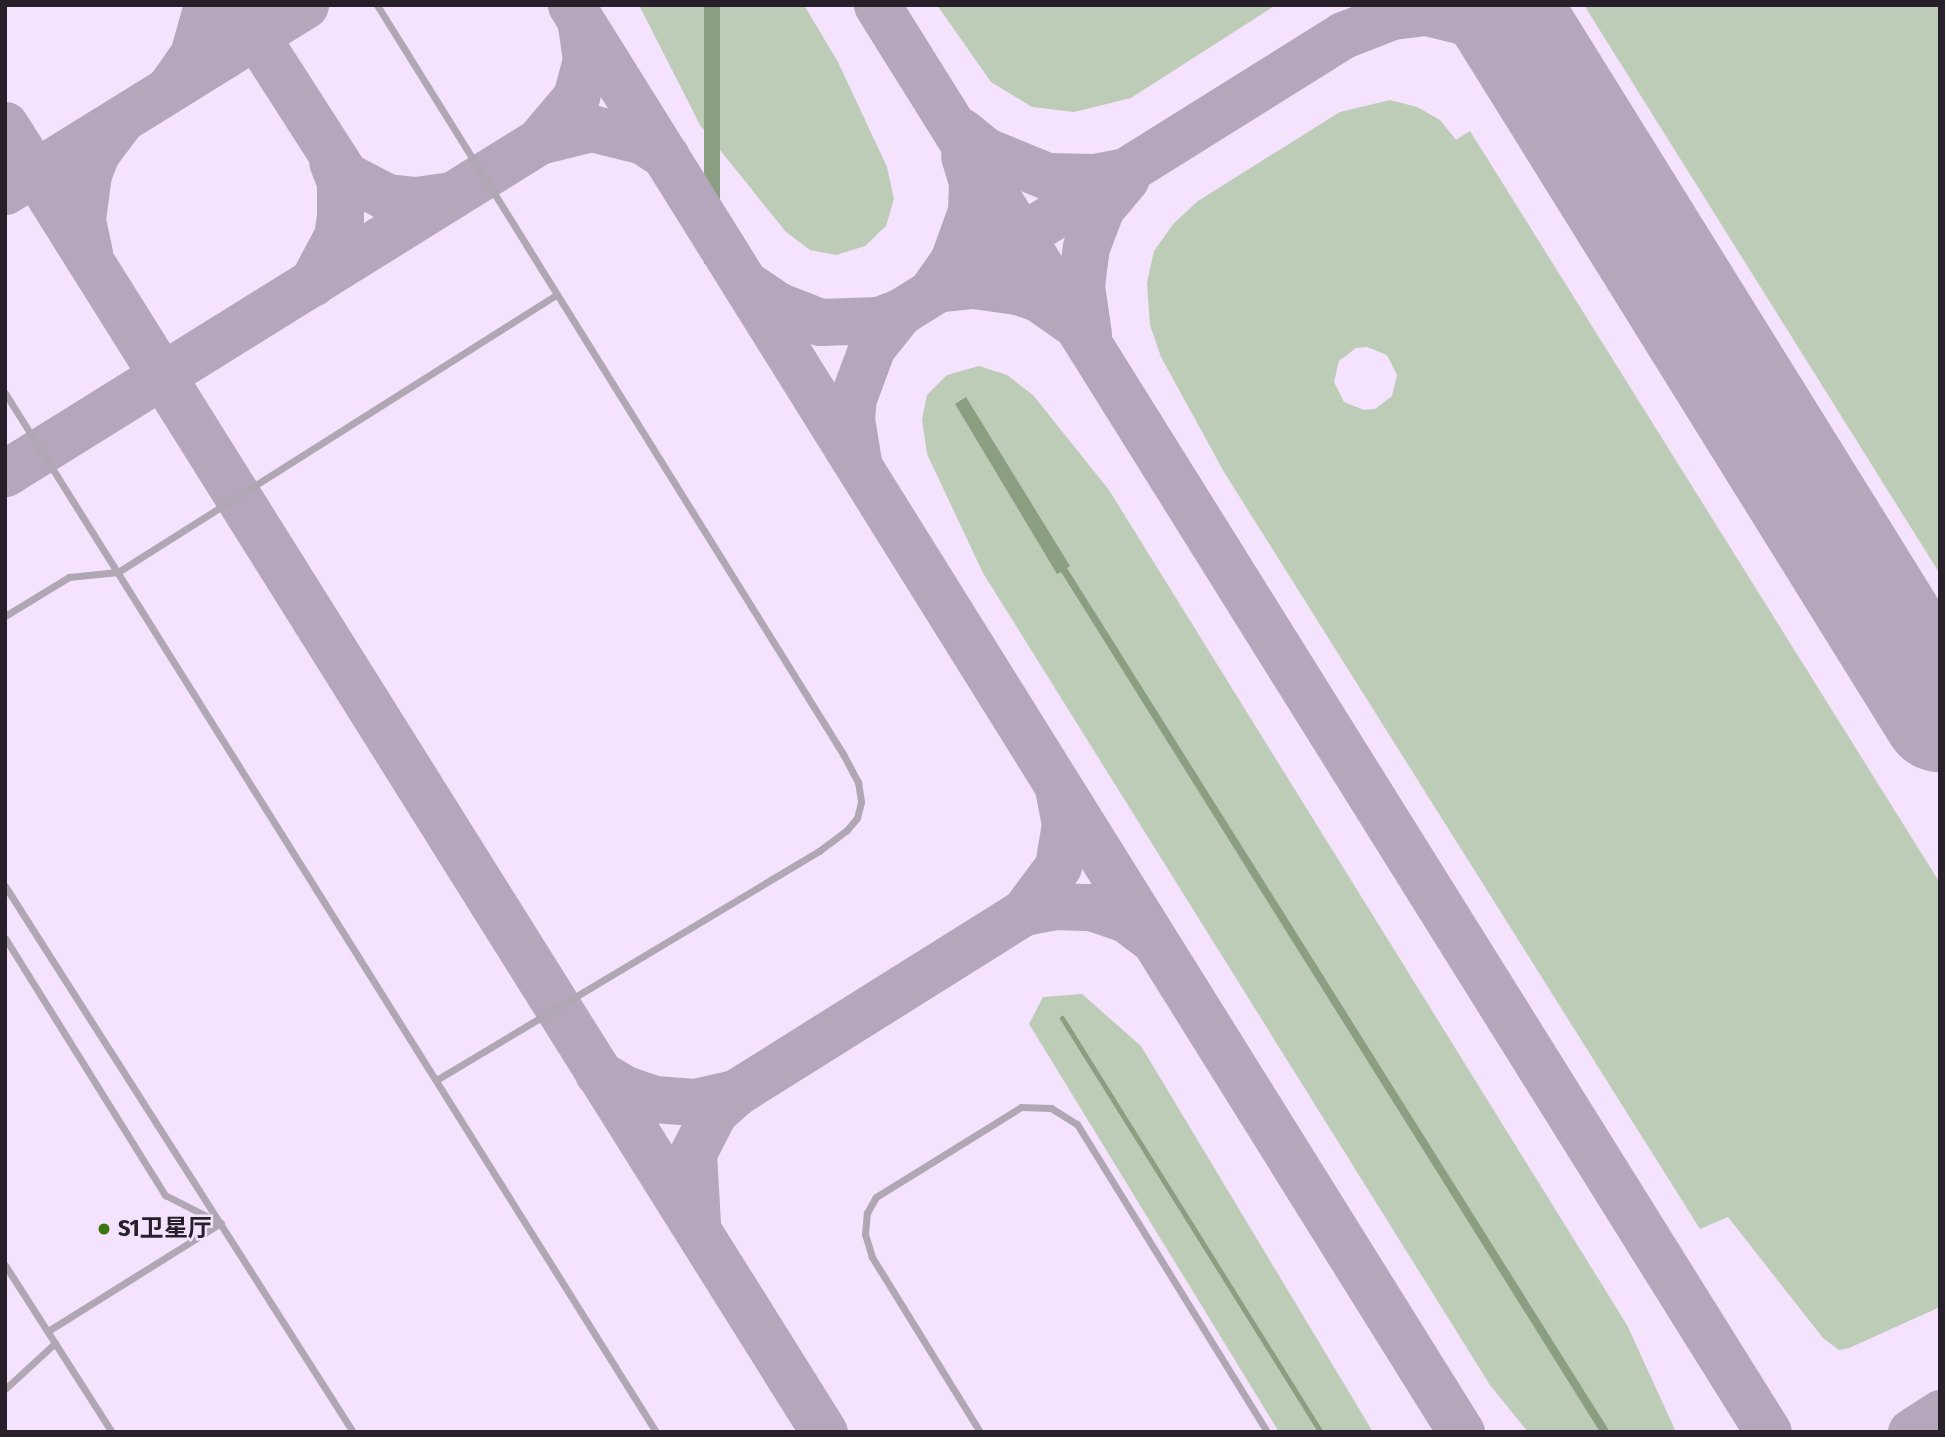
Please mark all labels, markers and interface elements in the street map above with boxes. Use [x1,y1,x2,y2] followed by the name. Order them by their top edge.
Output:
[118,1215,212,1243] place label: S1卫星厅
[96,1221,112,1237] marker: S1卫星厅

